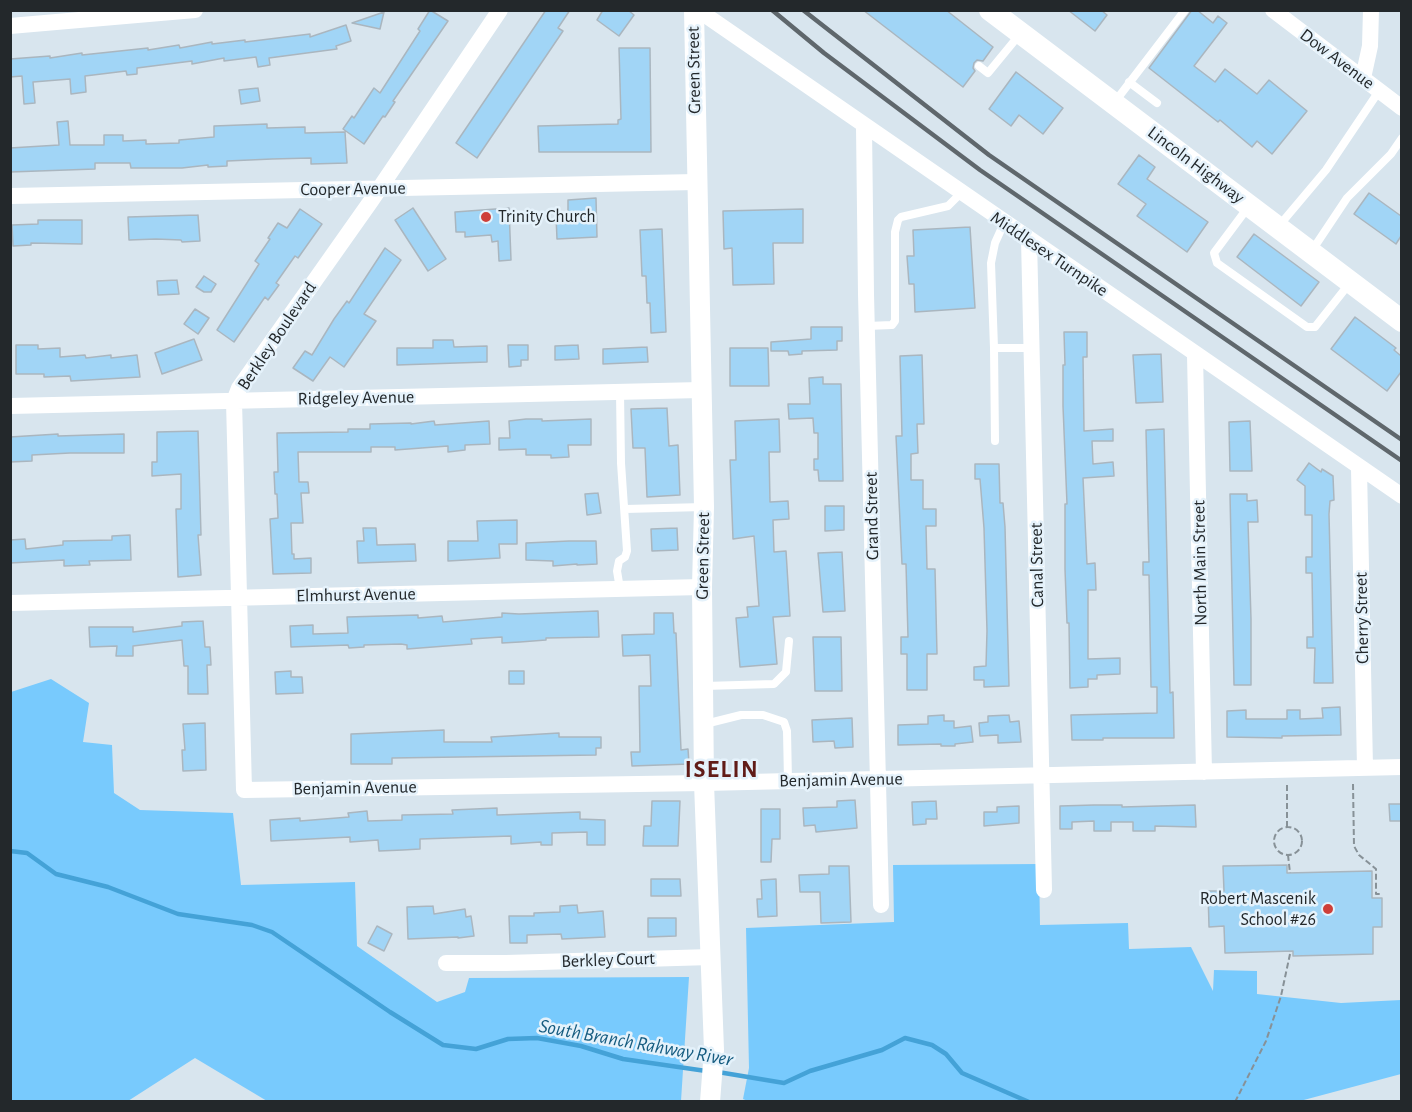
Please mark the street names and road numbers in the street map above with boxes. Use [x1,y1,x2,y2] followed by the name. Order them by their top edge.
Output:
[1295,24,1379,94] street label: Dow Avenue
[682,26,706,114] street label: Green Street
[1143,122,1249,208] street label: Lincoln Highway
[300,177,406,201] street label: Cooper Avenue
[986,207,1112,301] street label: Middlesex Turnpike
[233,278,321,394] street label: Berkley Boulevard
[298,386,414,410] street label: Ridgeley Avenue
[860,472,884,560] street label: Grand Street
[1188,500,1212,626] street label: North Main Street
[691,512,715,600] street label: Green Street
[1025,522,1049,608] street label: Canal Street
[1350,572,1374,664] street label: Cherry Street
[296,583,416,607] street label: Elmhurst Avenue
[779,768,903,792] street label: Benjamin Avenue
[293,776,417,800] street label: Benjamin Avenue
[561,948,655,972] street label: Berkley Court

